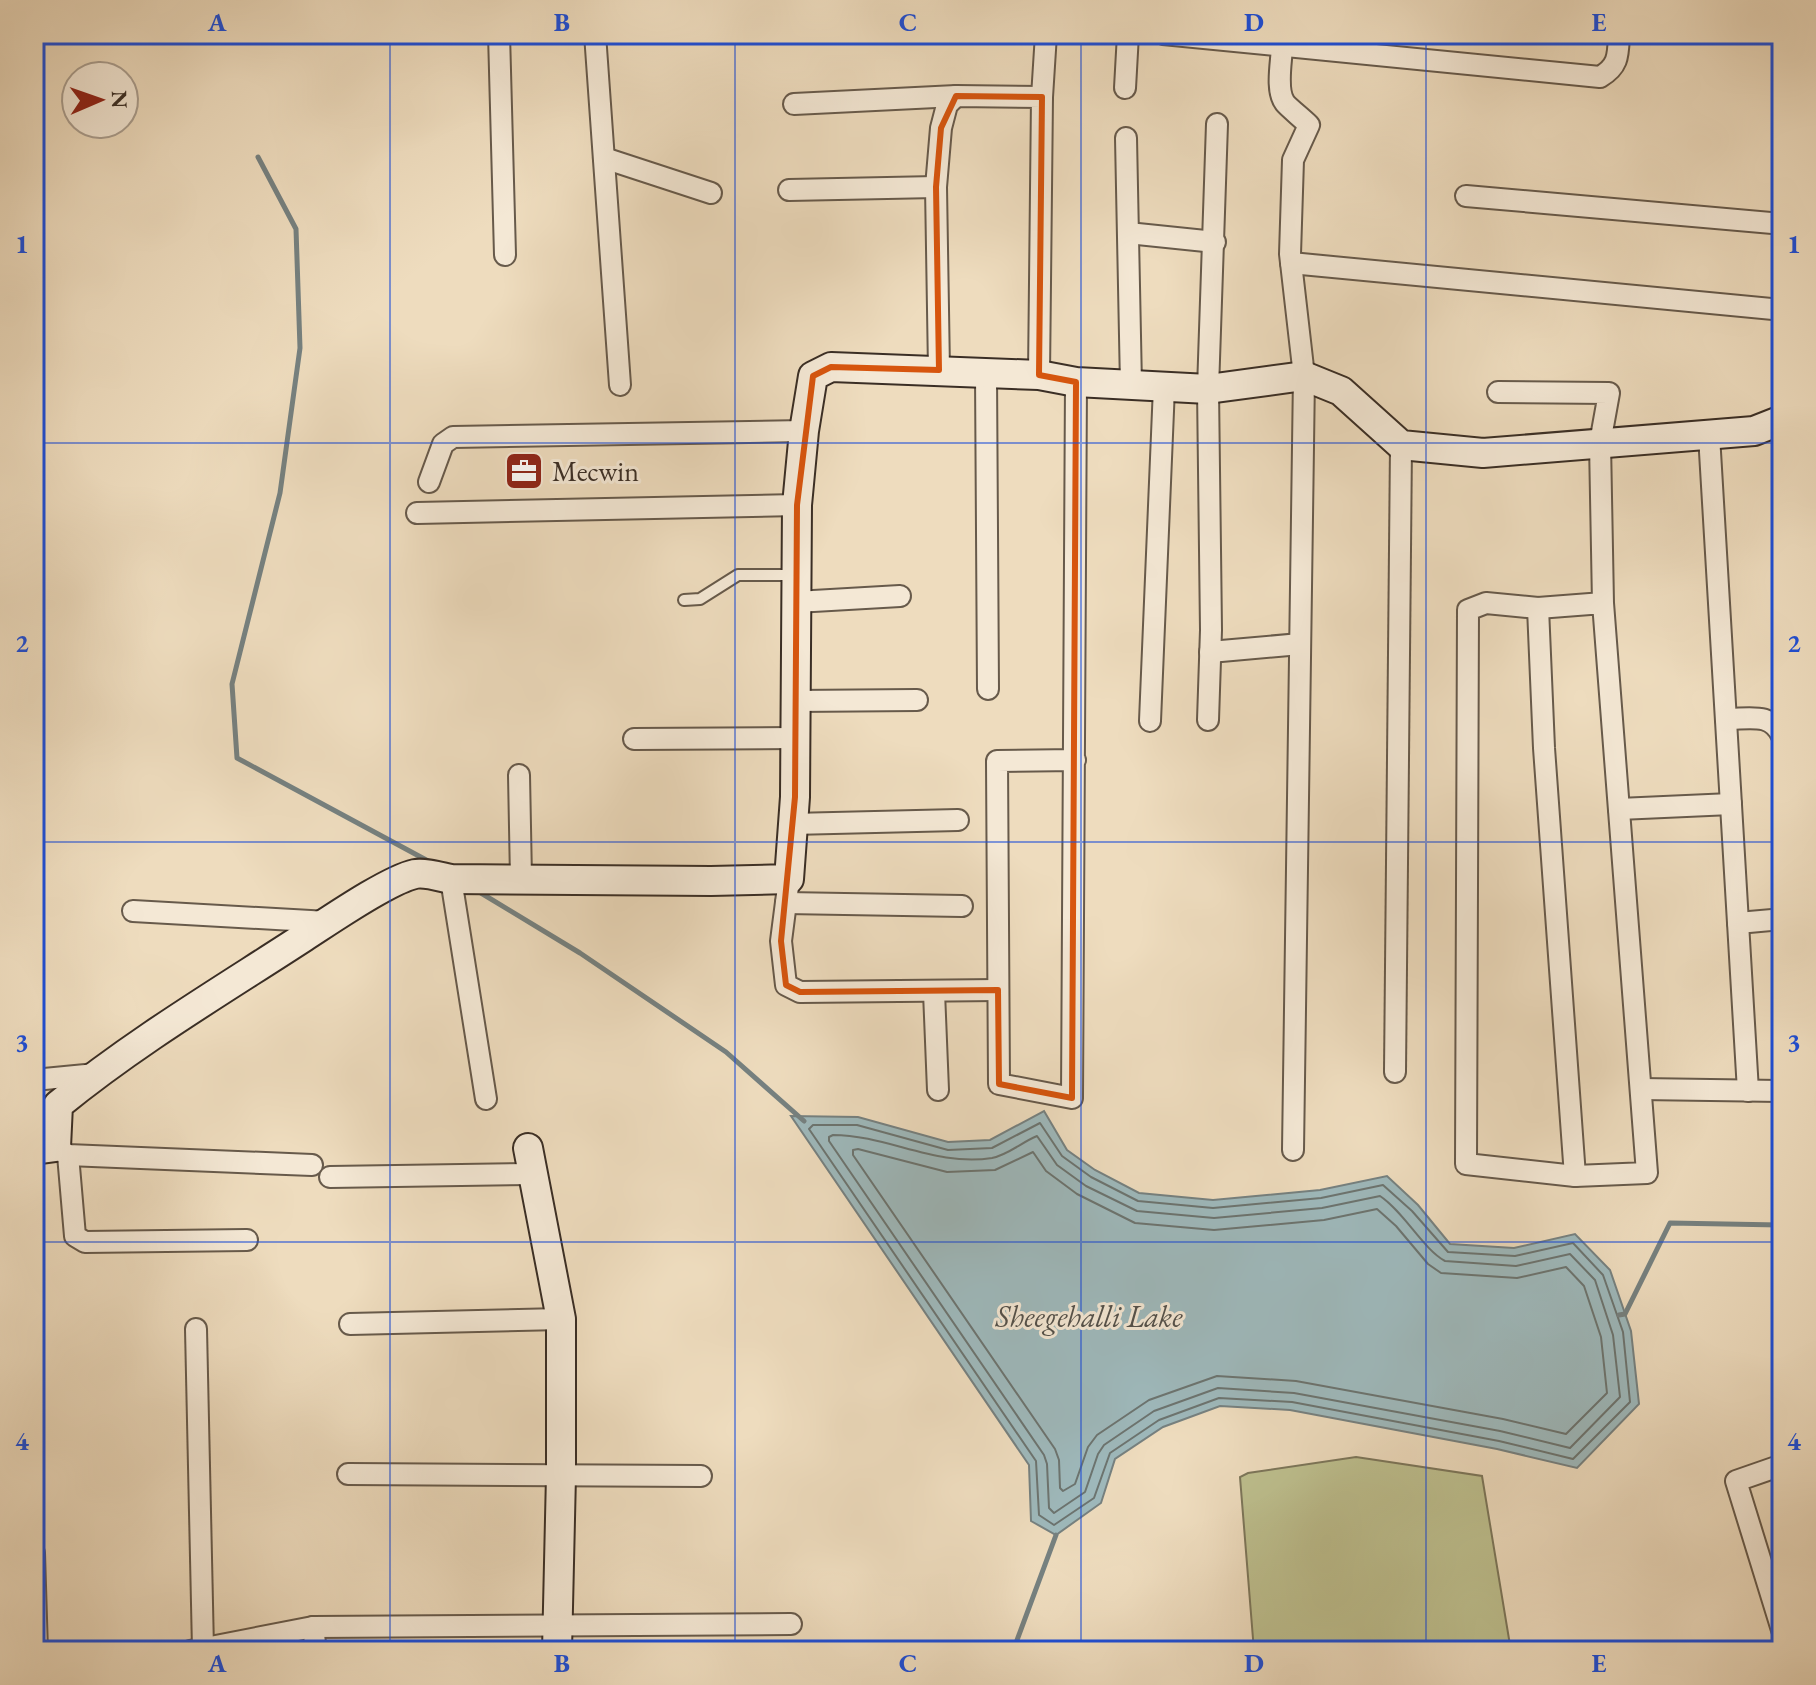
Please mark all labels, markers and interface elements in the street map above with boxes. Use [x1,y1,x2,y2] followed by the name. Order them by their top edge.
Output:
[207,5,227,39] text: A
[554,5,570,39] text: B
[899,5,917,39] text: C
[1244,5,1264,39] text: D
[1592,5,1607,39] text: E
[60,60,140,140] north arrow
[105,90,134,109] text: N
[15,227,29,261] text: 1
[1787,227,1801,261] text: 1
[503,450,545,492] office icon: Mecwin
[552,453,639,489] place label: Mecwin
[15,626,29,660] text: 2
[1787,626,1801,660] text: 2
[15,1025,29,1059] text: 3
[1787,1025,1801,1059] text: 3
[995,1297,1183,1336] water label: Sheegehalli Lake
[15,1424,29,1458] text: 4
[1787,1424,1801,1458] text: 4
[207,1646,227,1680] text: A
[554,1646,570,1680] text: B
[899,1646,917,1680] text: C
[1244,1646,1264,1680] text: D
[1592,1646,1607,1680] text: E

